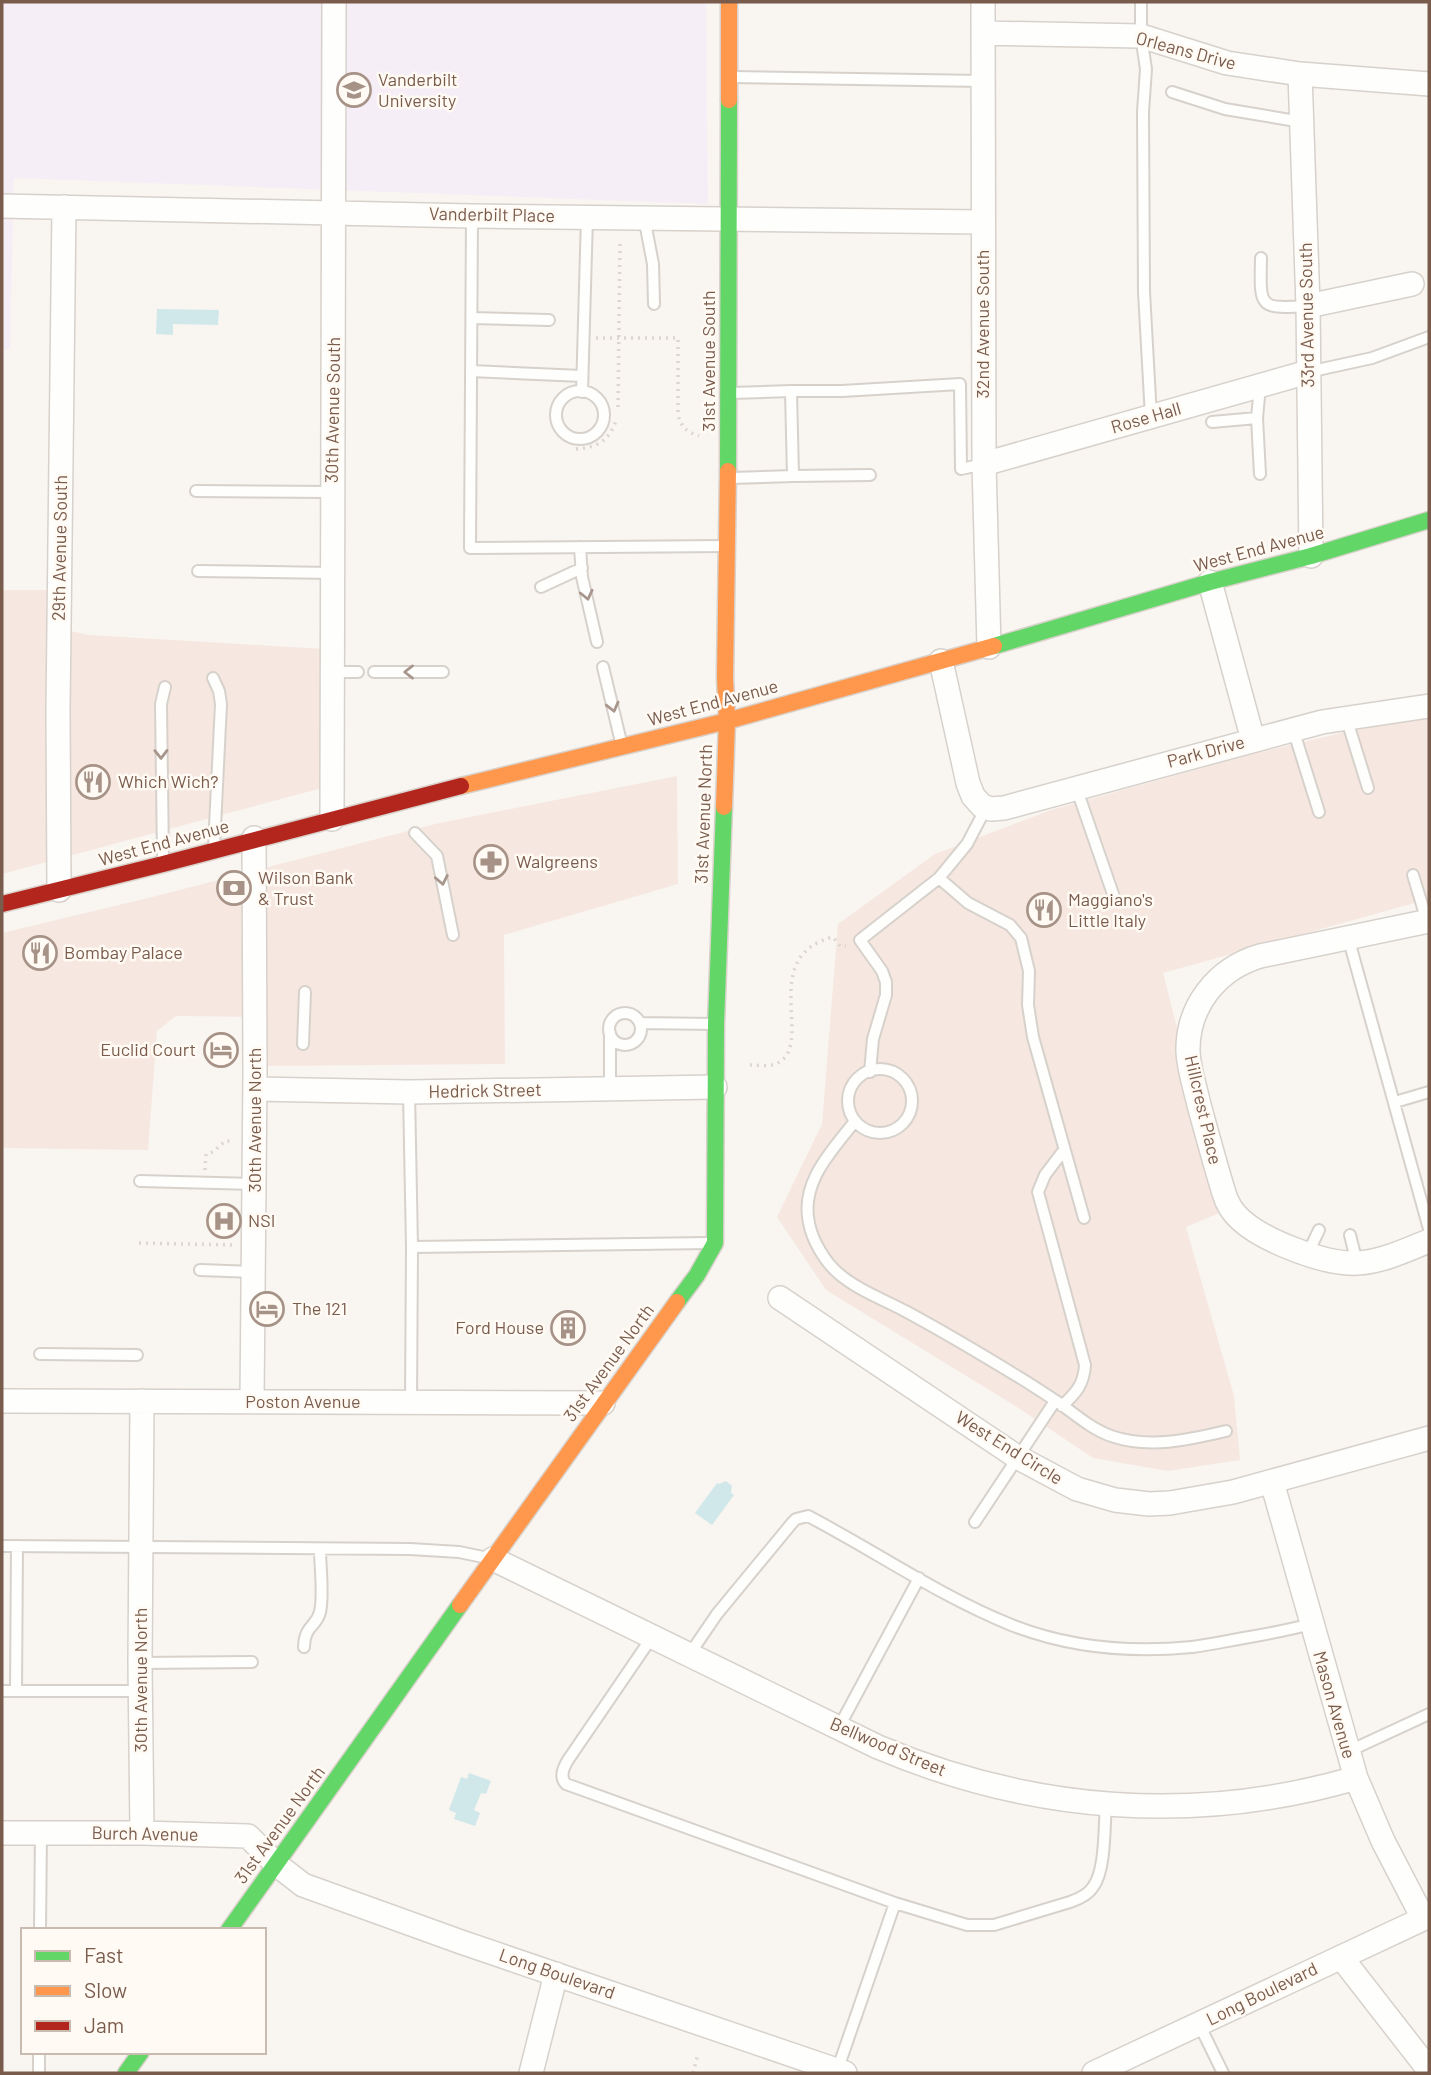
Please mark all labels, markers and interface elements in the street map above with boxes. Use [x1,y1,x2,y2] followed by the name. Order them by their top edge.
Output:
[1134,26,1239,74] street label: Orleans Drive
[378,68,458,111] place label: Vanderbilt University
[335,71,373,109] school or university icon: Vanderbilt University
[429,202,555,226] street label: Vanderbilt Place
[1294,242,1318,388] street label: 33rd Avenue South
[971,250,993,398] street label: 32nd Avenue South
[697,290,719,432] street label: 31st Avenue South
[320,337,344,483] street label: 30th Avenue South
[1108,397,1183,438] street label: Rose Hall
[47,475,71,621] street label: 29th Avenue South
[1191,520,1326,576] street label: West End Avenue
[578,589,593,601] one-way arrow
[403,664,413,680] one-way arrow
[645,674,780,730] street label: West End Avenue
[605,700,619,712] one-way arrow
[1165,730,1247,772] street label: Park Drive
[690,744,716,884] street label: 31st Avenue North
[154,749,169,760] one-way arrow
[74,763,112,801] restaurant icon: Which Wich?
[118,770,219,792] place label: Which Wich?
[96,814,231,870] street label: West End Avenue
[472,843,510,881] pharmacy icon: Walgreens
[516,850,598,872] place label: Walgreens
[258,866,353,909] place label: Wilson Bank & Trust
[215,869,253,907] bank icon: Wilson Bank & Trust
[434,874,449,886] one-way arrow
[1068,888,1153,931] place label: Maggiano's Little Italy
[1025,891,1063,929] restaurant icon: Maggiano's Little Italy
[21,934,59,972] restaurant icon: Bombay Palace
[64,941,183,963] place label: Bombay Palace
[202,1031,240,1069] hotel icon: Euclid Court
[100,1038,196,1060] place label: Euclid Court
[243,1047,265,1193] street label: 30th Avenue North
[1181,1053,1227,1167] street label: Hillcrest Place
[428,1078,542,1102] street label: Hedrick Street
[205,1202,243,1240] hospital icon: NSI
[248,1209,275,1231] place label: NSI
[248,1290,286,1328] hotel icon: The 121
[292,1297,347,1319] place label: The 121
[558,1299,658,1426] street label: 31st Avenue North
[549,1309,587,1347] building icon: Ford House
[455,1316,544,1338] place label: Ford House
[245,1390,361,1412] street label: Poston Avenue
[952,1405,1067,1489] street label: West End Circle
[129,1607,151,1753] street label: 30th Avenue North
[1309,1648,1361,1761] street label: Mason Avenue
[827,1712,950,1780] street label: Bellwood Street
[229,1761,329,1888] street label: 31st Avenue North
[91,1821,199,1845] street label: Burch Avenue
[21,1928,266,2054] legend
[84,1942,124,1967] text: Fast
[497,1943,618,2003] street label: Long Boulevard
[1202,1957,1321,2030] street label: Long Boulevard
[84,1977,127,2002] text: Slow
[84,2012,124,2037] text: Jam

